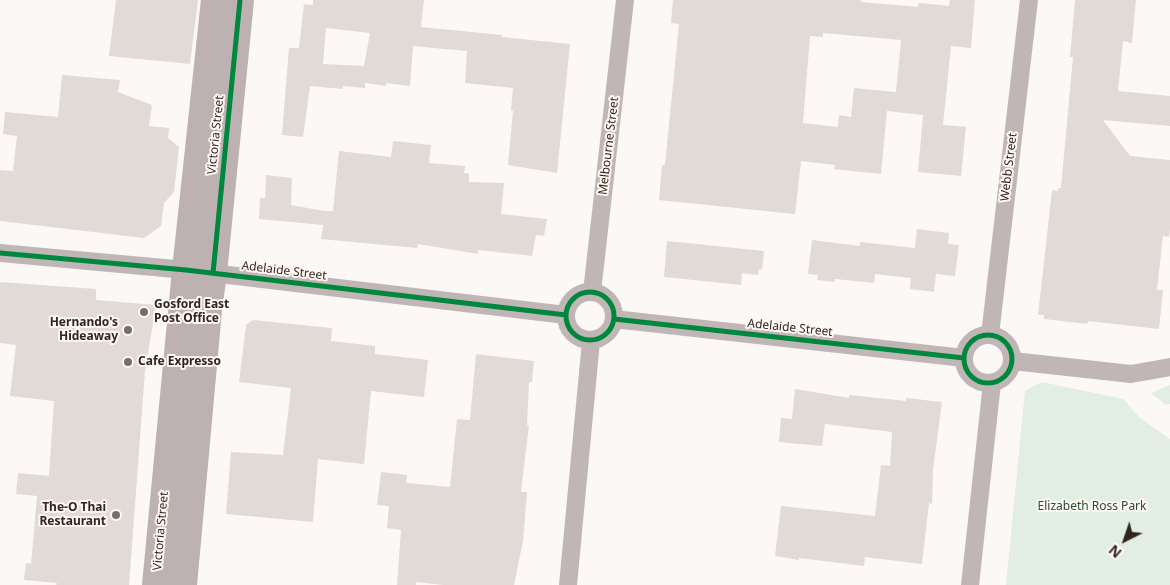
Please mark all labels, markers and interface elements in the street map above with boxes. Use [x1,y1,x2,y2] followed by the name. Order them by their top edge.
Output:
[205,95,227,175] street label: Victoria Street
[596,96,622,196] street label: Melbourne Street
[998,132,1020,202] street label: Webb Street
[241,259,327,283] street label: Adelaide Street
[154,298,229,326] place label: Gosford East Post Office
[138,306,150,318] marker: Gosford East Post Office
[50,316,118,344] place label: Hernando's Hideaway
[747,316,833,340] street label: Adelaide Street
[122,324,134,336] marker: Hernando's Hideaway
[138,355,221,369] place label: Cafe Expresso
[122,356,134,368] marker: Cafe Expresso
[150,491,172,571] street label: Victoria Street
[1038,500,1146,514] park label: Elizabeth Ross Park
[39,501,106,529] place label: The-O Thai Restaurant
[110,509,122,521] marker: The-O Thai Restaurant
[1100,515,1150,565] north arrow
[1104,541,1125,563] text: N

